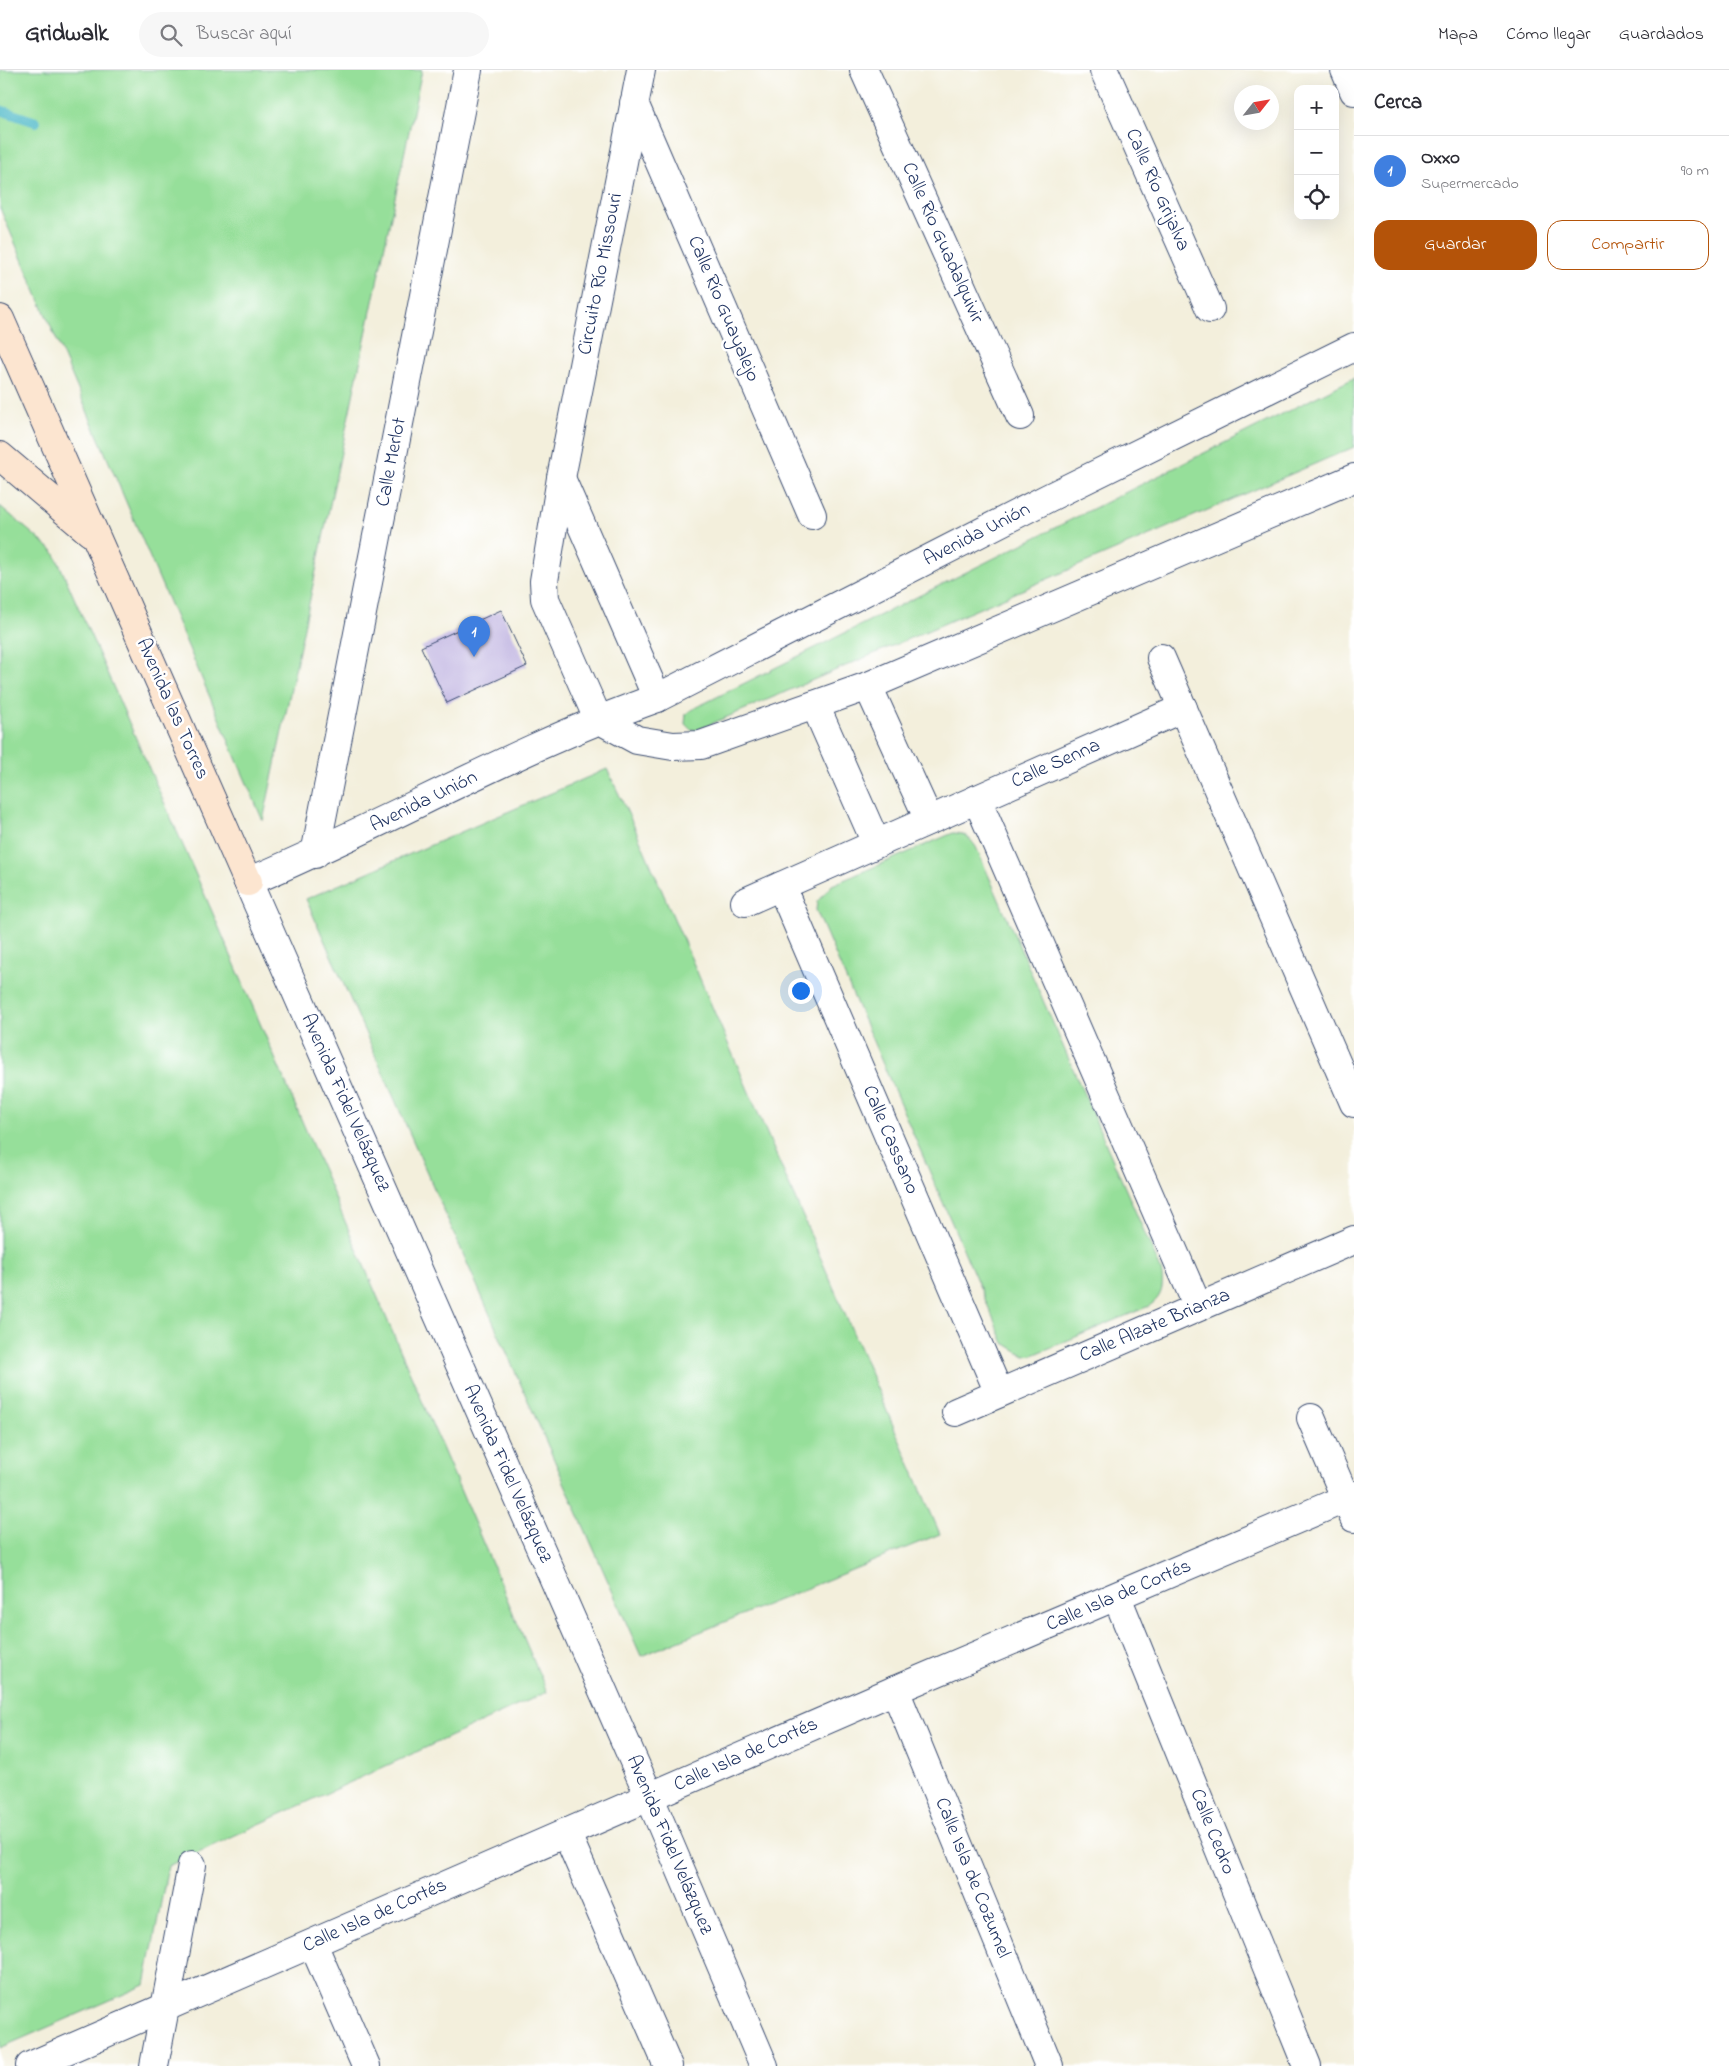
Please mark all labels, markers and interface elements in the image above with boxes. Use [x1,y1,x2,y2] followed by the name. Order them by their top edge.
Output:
[139,12,489,57] search box
[25,17,109,52] text: Gridwalk
[157,21,185,49] icon: search
[197,21,292,48] text: Buscar aquí
[1438,22,1478,48] text: Mapa
[1506,22,1591,48] text: Cómo llegar
[1619,22,1704,48] text: Guardados
[1234,85,1279,130] north arrow
[1294,85,1339,220] map controls
[1294,85,1339,130] button: +
[1374,88,1422,118] text: Cerca
[1117,124,1197,256] street label: Calle Río Grijalva
[1294,130,1339,175] button: −
[1421,145,1460,172] text: Oxxo
[893,158,991,329] street label: Calle Río Guadalquivir
[1387,159,1393,183] text: 1
[1681,159,1709,183] text: 90 m
[1421,172,1519,196] text: Supermercado
[1294,175,1339,220] button: locate
[571,190,631,358] street label: Circuito Río Missouri
[1374,220,1537,270] button: Guardar
[1547,220,1709,270] button: Compartir
[679,232,767,386] street label: Calle Río Guayalejo
[369,415,415,509] street label: Calle Merlot
[919,496,1036,574] street label: Avenida Unión
[458,616,490,657] pin: 1
[128,634,216,784] street label: Avenida las Torres
[1007,731,1105,797] street label: Calle Senna
[365,763,483,841] street label: Avenida Unión
[788,978,814,1004] your location
[293,1009,398,1197] street label: Avenida Fidel Velázquez
[854,1081,926,1199] street label: Calle Cassano
[1075,1281,1235,1371] street label: Calle Alzate Brianza
[455,1380,560,1568] street label: Avenida Fidel Velázquez
[1042,1552,1196,1640] street label: Calle Isla de Cortés
[669,1710,823,1800] street label: Calle Isla de Cortés
[618,1751,720,1940] street label: Avenida Fidel Velázquez
[1182,1785,1242,1879] street label: Calle Cedro
[927,1793,1017,1963] street label: Calle Isla de Cozumel
[298,1871,452,1961] street label: Calle Isla de Cortés

